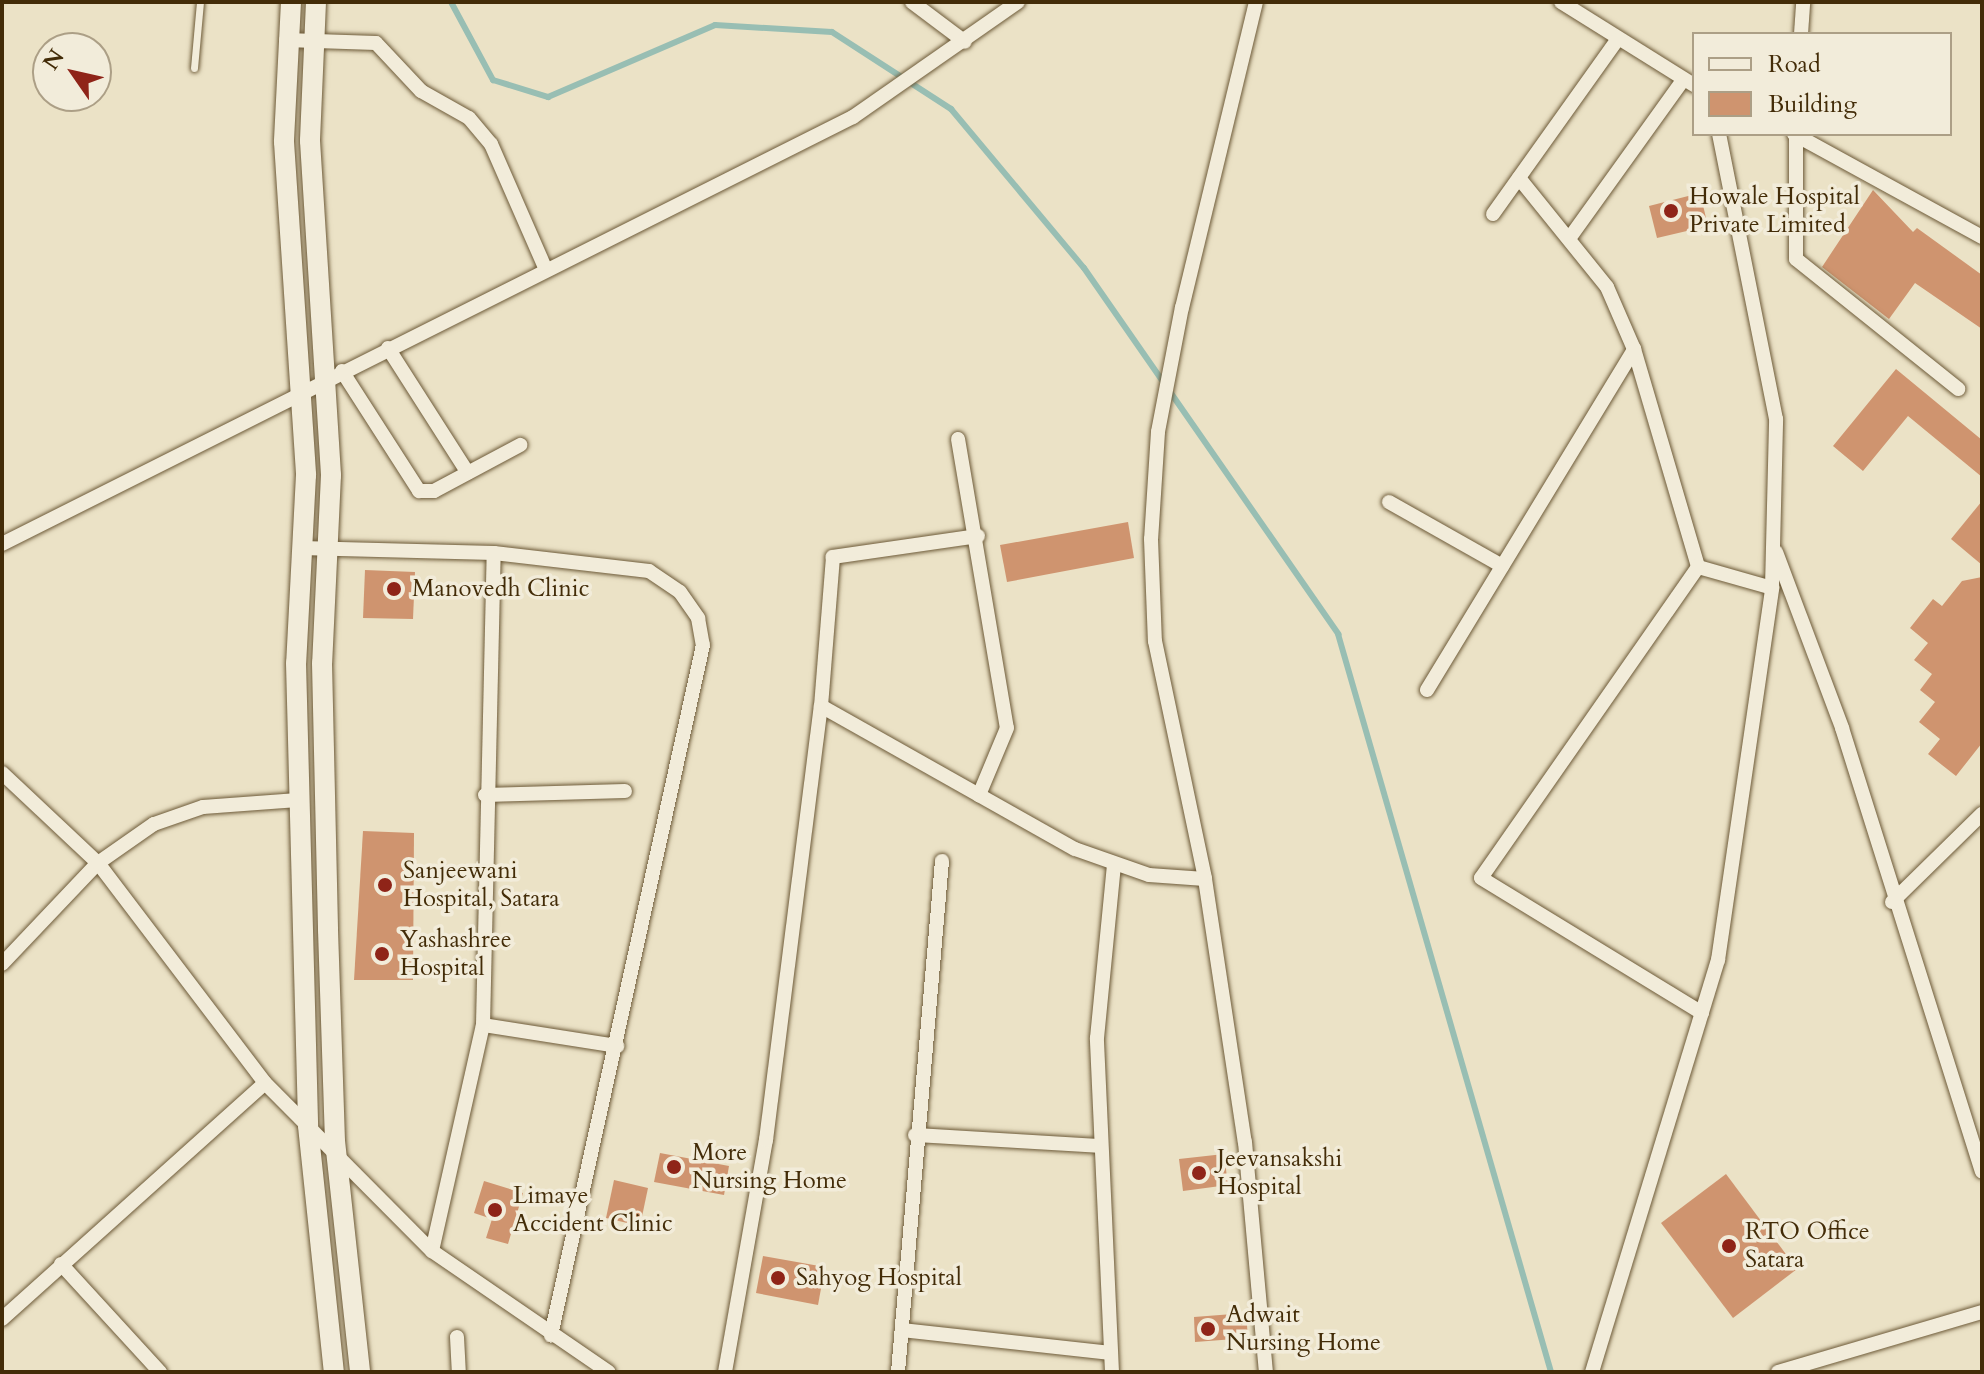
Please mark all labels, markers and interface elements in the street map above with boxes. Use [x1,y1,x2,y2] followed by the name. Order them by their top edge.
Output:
[32,32,112,112] north arrow
[1692,32,1952,136] legend
[36,43,72,76] text: N
[1768,48,1821,81] text: Road
[1768,88,1857,121] text: Building
[1689,183,1860,239] place label: Howale Hospital Private Limited
[1660,200,1682,222] marker: Howale Hospital Private Limited
[412,575,590,603] place label: Manovedh Clinic
[383,578,405,600] marker: Manovedh Clinic
[403,857,560,913] place label: Sanjeewani Hospital, Satara
[374,874,396,896] marker: Sanjeewani Hospital, Satara
[400,926,512,982] place label: Yashashree Hospital
[371,943,393,965] marker: Yashashree Hospital
[692,1139,847,1195] place label: More Nursing Home
[1217,1145,1342,1201] place label: Jeevansakshi Hospital
[663,1156,685,1178] marker: More Nursing Home
[1188,1162,1210,1184] marker: Jeevansakshi Hospital
[513,1182,673,1238] place label: Limaye Accident Clinic
[484,1199,506,1221] marker: Limaye Accident Clinic
[1745,1218,1870,1274] place label: RTO Office Satara
[1720,1237,1738,1255] marker: RTO Office Satara
[796,1264,962,1292] place label: Sahyog Hospital
[767,1267,789,1289] marker: Sahyog Hospital
[1226,1301,1381,1357] place label: Adwait Nursing Home
[1197,1318,1219,1340] marker: Adwait Nursing Home

